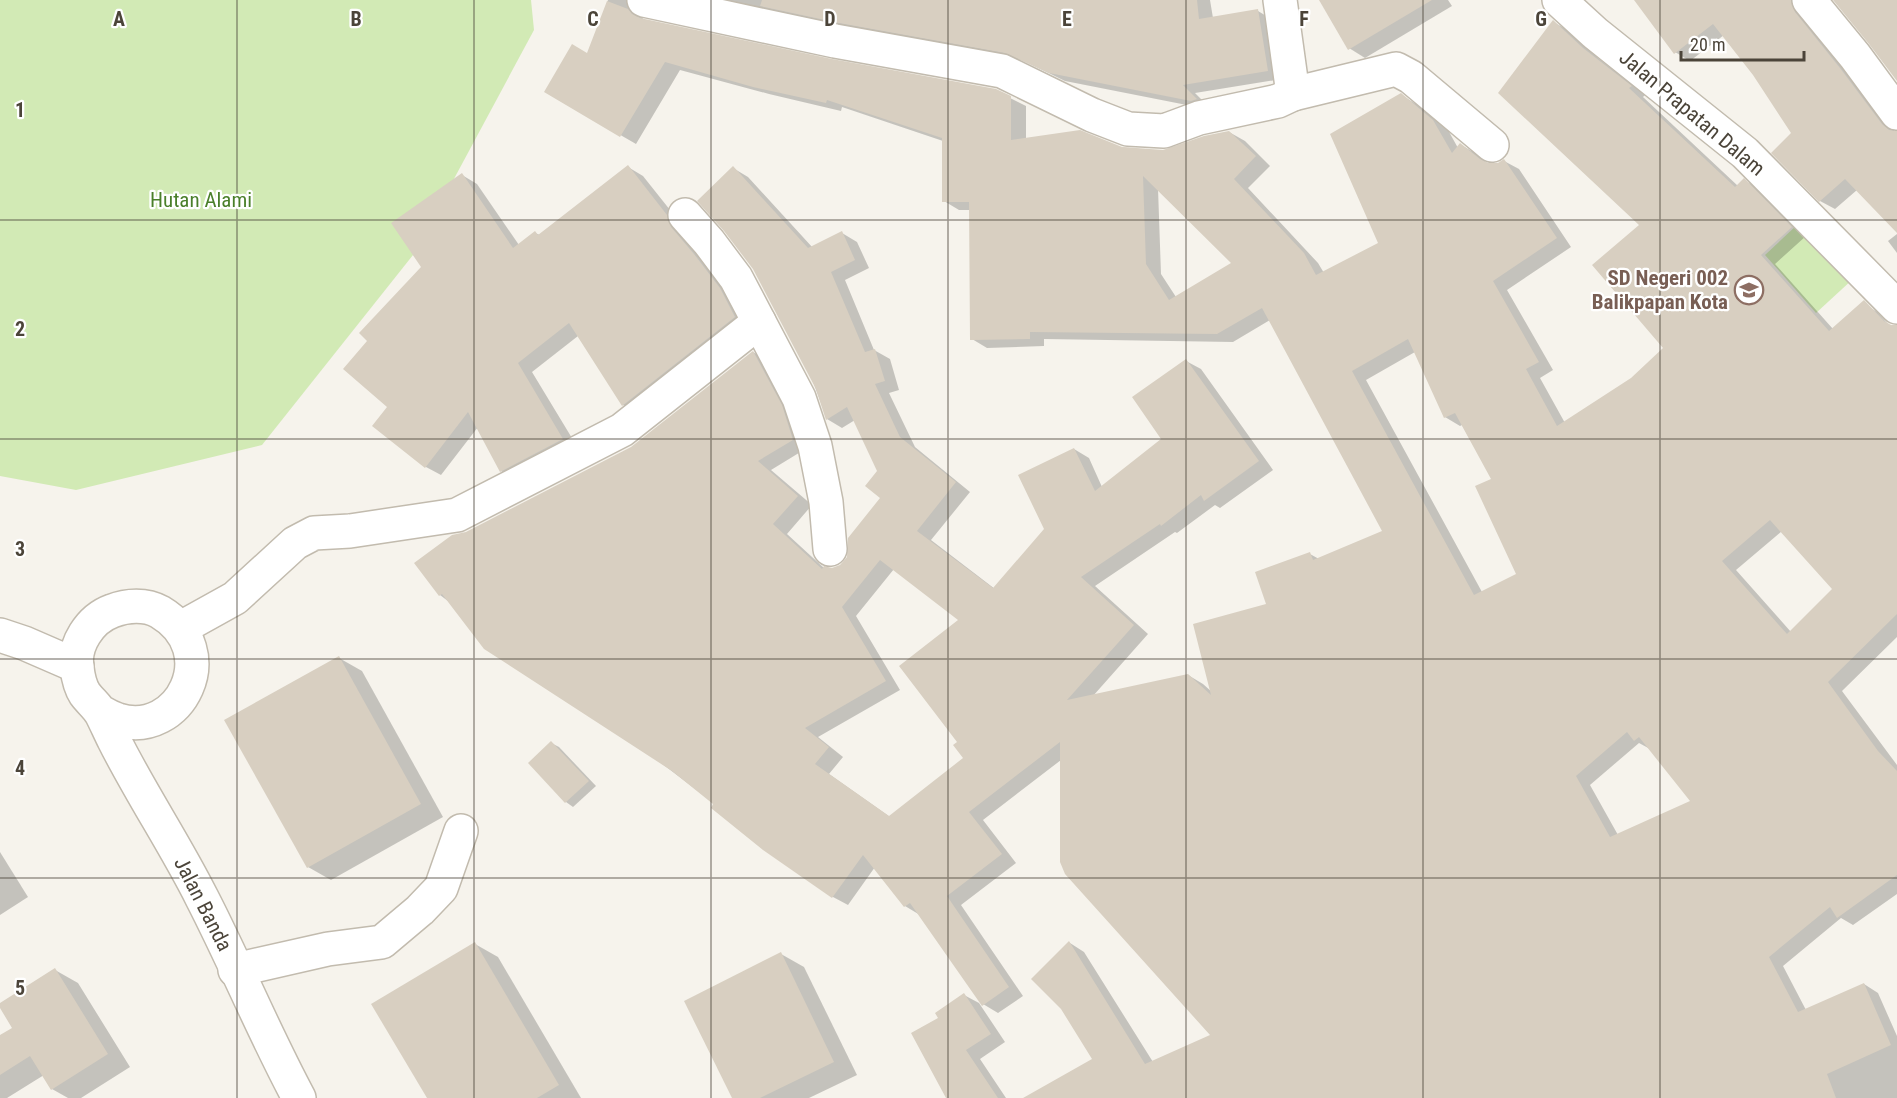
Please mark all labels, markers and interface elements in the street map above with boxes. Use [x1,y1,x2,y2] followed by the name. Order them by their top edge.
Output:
[113,7,125,31] text: A
[350,7,362,31] text: B
[587,7,599,31] text: C
[824,7,836,31] text: D
[1062,7,1072,31] text: E
[1299,7,1309,31] text: F
[1535,7,1547,31] text: G
[1681,24,1804,62] scale bar
[1690,34,1725,55] text: 20 m
[1615,45,1769,181] street label: Jalan Prapatan Dalam
[15,98,25,122] text: 1
[150,188,252,212] park label: Hutan Alami
[1592,266,1728,314] place label: SD Negeri 002 Balikpapan Kota
[1733,274,1765,306] school or university icon: SD Negeri 002 Balikpapan Kota
[15,317,25,341] text: 2
[15,537,25,561] text: 3
[15,756,25,780] text: 4
[169,853,237,955] street label: Jalan Banda
[15,976,25,1000] text: 5

